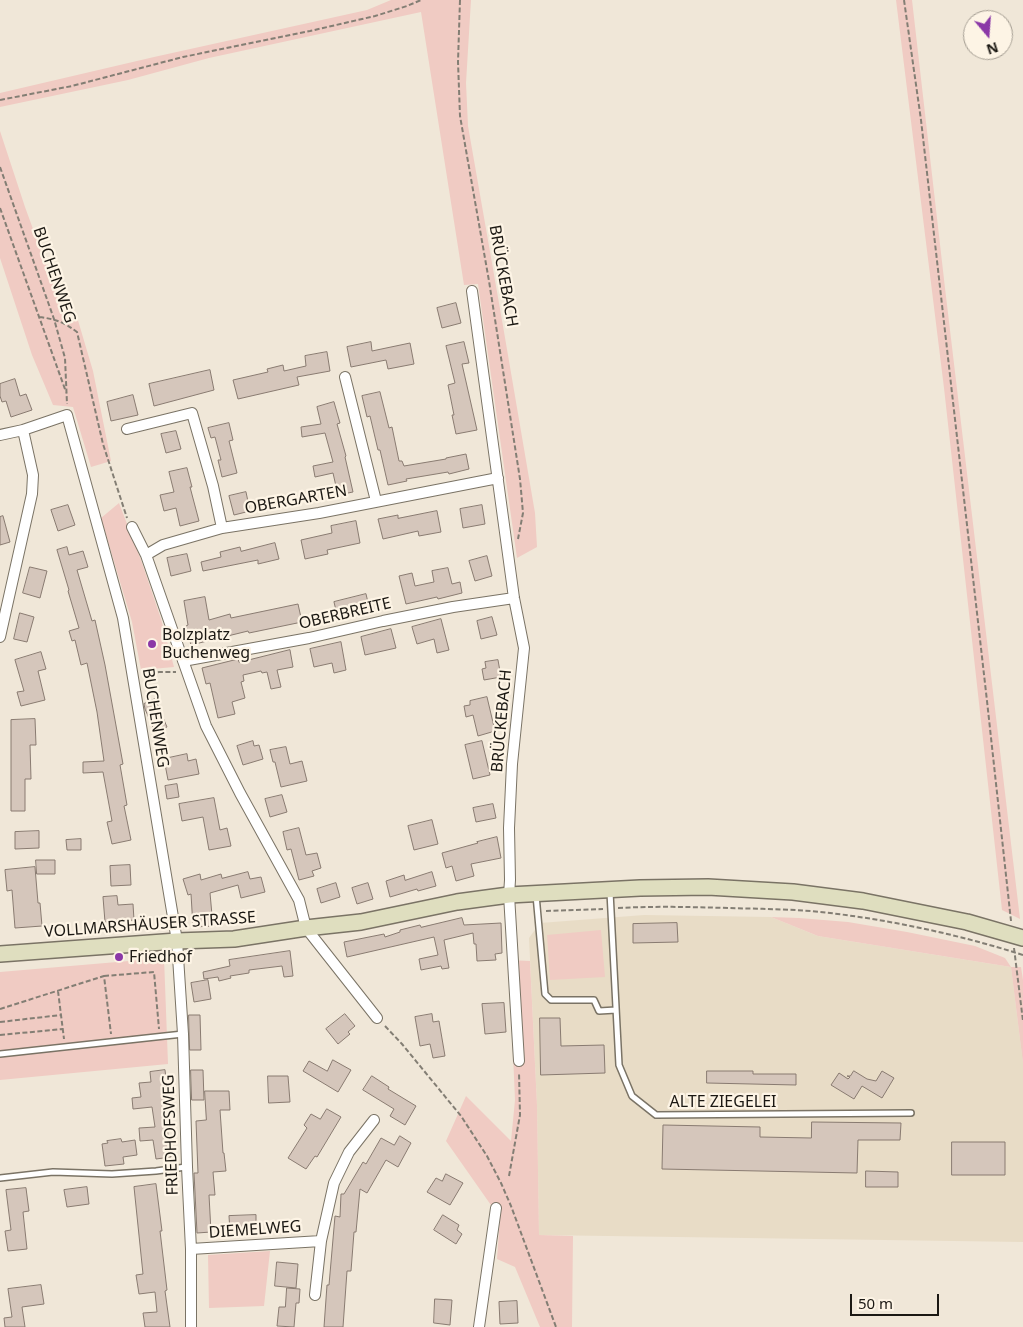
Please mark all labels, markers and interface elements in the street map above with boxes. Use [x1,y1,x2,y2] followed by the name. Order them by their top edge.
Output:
[963,10,1013,60] north arrow
[984,38,1001,60] text: N
[29,224,79,326] street label: BUCHENWEG
[485,224,521,328] street label: BRÜCKEBACH
[243,482,349,518] street label: OBERGARTEN
[297,594,393,634] street label: OBERBREITE
[162,625,250,663] place label: Bolzplatz Buchenweg
[146,638,158,650] marker: Bolzplatz Buchenweg
[138,667,172,769] street label: BUCHENWEG
[488,669,516,773] street label: BRÜCKEBACH
[44,908,256,942] street label: VOLLMARSHÄUSER STRASSE
[129,947,192,967] place label: Friedhof
[113,951,125,963] marker: Friedhof
[159,1074,183,1196] street label: FRIEDHOFSWEG
[670,1092,776,1112] street label: ALTE ZIEGELEI
[208,1217,302,1243] street label: DIEMELWEG
[853,1284,942,1316] scale bar
[858,1293,893,1313] text: 50 m

